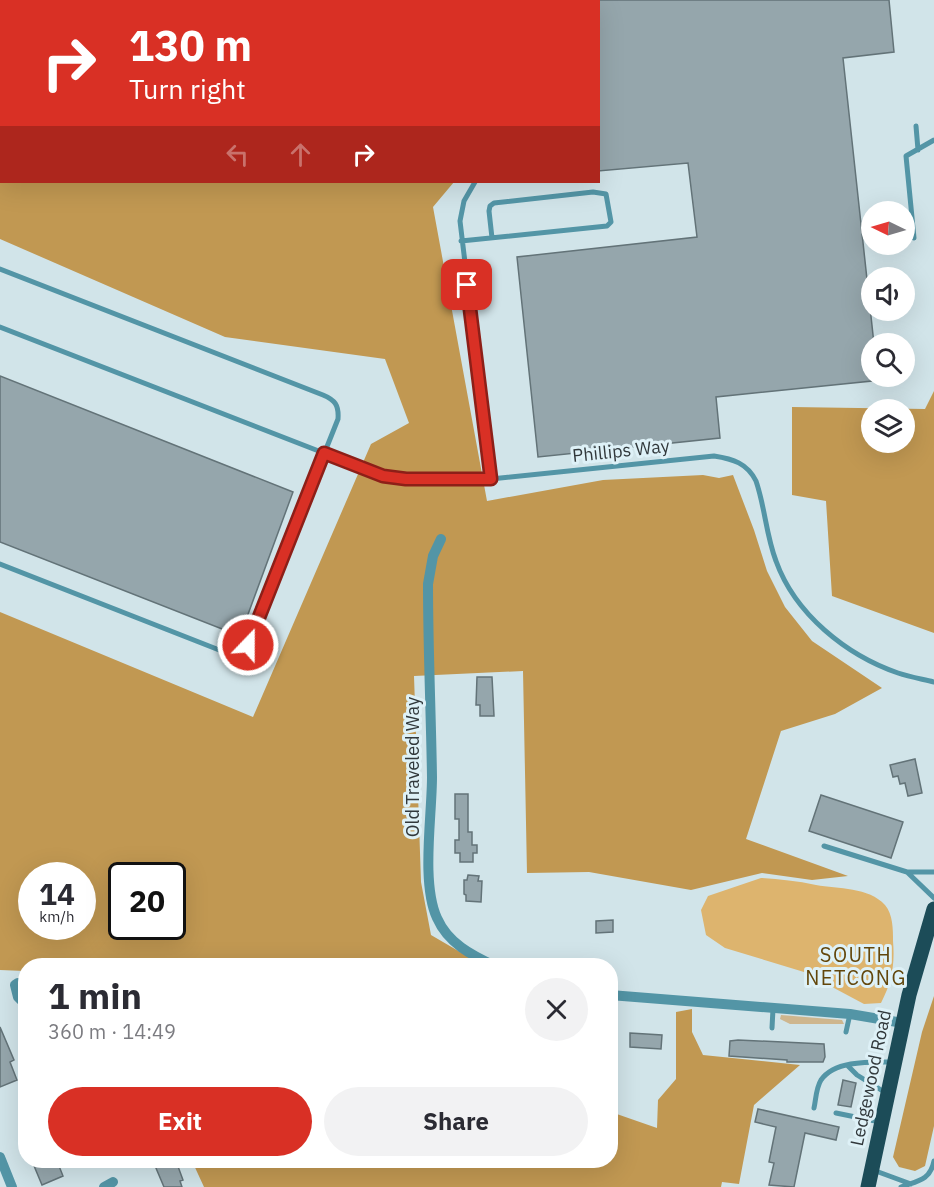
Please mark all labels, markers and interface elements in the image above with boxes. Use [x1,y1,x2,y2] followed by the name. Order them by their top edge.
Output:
[129,18,252,73] text: 130 m
[30,24,108,102] icon: right
[129,71,246,106] text: Turn right
[221,138,254,171] icon: left
[284,138,317,171] icon: ahead
[347,138,380,171] icon: right
[861,201,915,255] north arrow
[861,201,915,453] map controls
[441,259,492,310] pin
[861,267,915,321] button: sound
[450,268,483,301] icon: arrive
[861,333,915,387] button: search
[861,399,915,453] button: layers
[571,434,671,467] street label: Phillips Way
[216,613,280,677] position arrow
[401,697,424,837] street label: Old Traveled Way
[108,862,186,940] speed limit sign: 20
[39,874,75,913] text: 14
[39,907,75,926] text: km/h
[805,941,907,991] district label: SOUTH NETCONG
[48,972,142,1019] text: 1 min
[525,978,588,1041] button: close
[845,1008,896,1148] street label: Ledgewood Road
[48,1018,176,1045] text: 360 m · 14:49
[48,1087,312,1156] button: Exit
[324,1087,588,1156] button: Share

